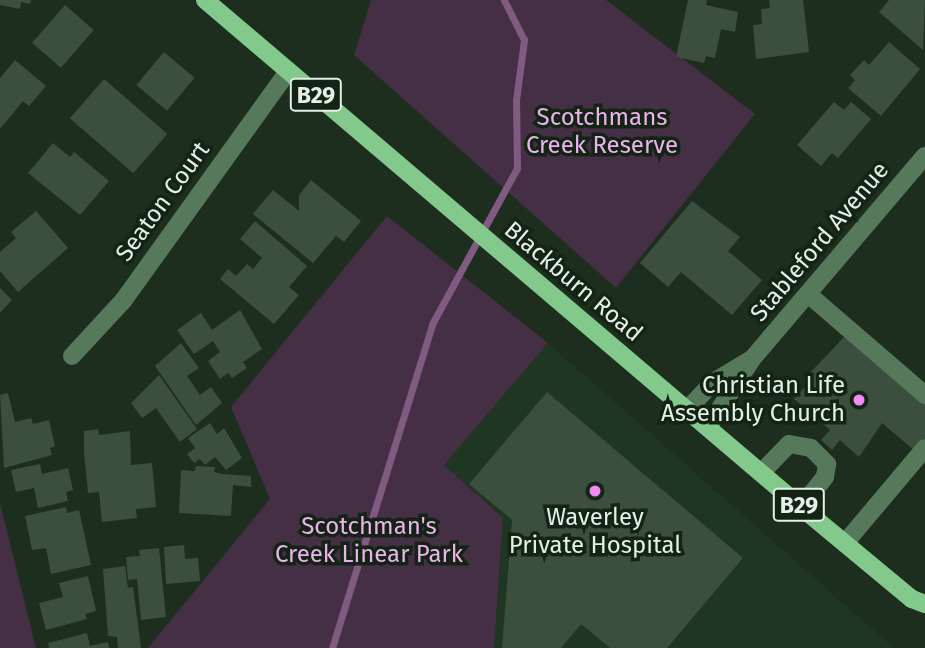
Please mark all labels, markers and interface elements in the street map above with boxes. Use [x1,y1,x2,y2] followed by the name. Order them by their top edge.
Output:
[290,76,342,114] road number: B29
[526,104,678,160] park label: Scotchmans Creek Reserve
[110,137,216,267] street label: Seaton Court
[745,156,895,328] street label: Stableford Avenue
[498,216,648,348] street label: Blackburn Road
[661,372,845,428] place label: Christian Life Assembly Church
[851,392,867,408] marker: Christian Life Assembly Church
[585,481,605,501] marker: Waverley Private Hospital
[773,485,825,524] road number: B29
[509,504,681,560] place label: Waverley Private Hospital
[275,513,463,569] park label: Scotchman's Creek Linear Park

